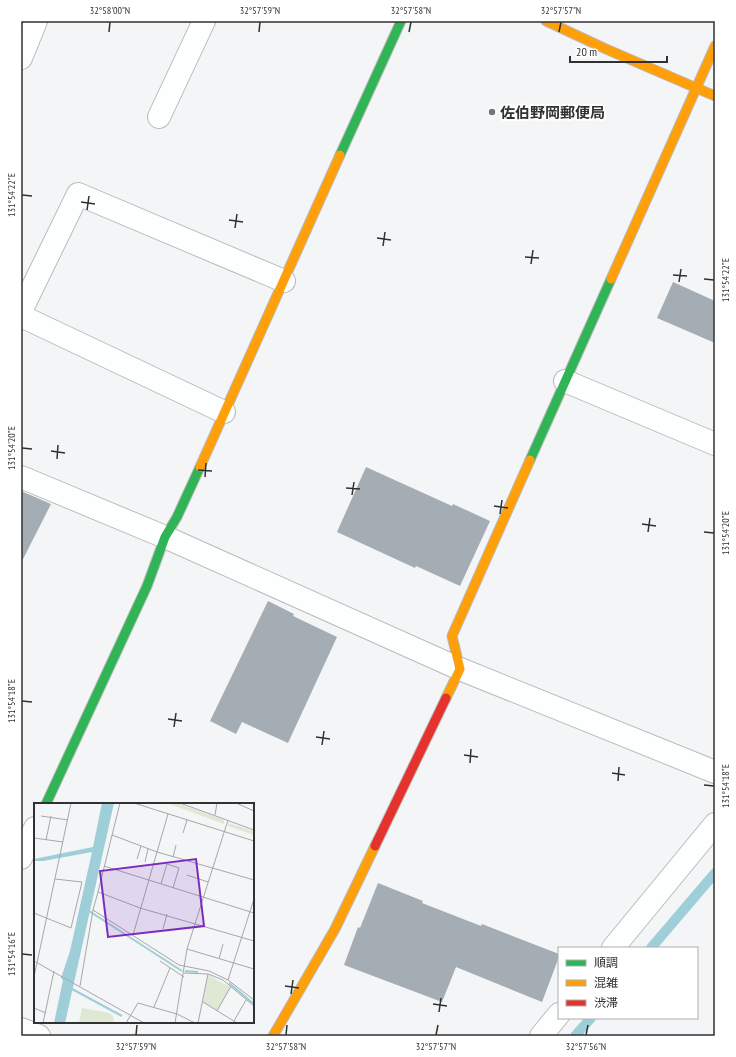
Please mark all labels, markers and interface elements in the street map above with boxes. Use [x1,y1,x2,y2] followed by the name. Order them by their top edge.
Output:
[90,4,130,17] text: 32°58'00"N
[240,4,280,17] text: 32°57'59"N
[391,4,431,17] text: 32°57'58"N
[541,4,581,17] text: 32°57'57"N
[570,38,667,64] scale bar
[576,44,597,59] text: 20 m
[500,103,605,122] place label: 佐伯野岡郵便局
[487,107,497,117] marker: 佐伯野岡郵便局
[5,173,18,217] text: 131°54'22"E
[719,258,732,302] text: 131°54'22"E
[5,426,18,470] text: 131°54'20"E
[719,511,732,555] text: 131°54'20"E
[5,679,18,723] text: 131°54'18"E
[719,764,732,808] text: 131°54'18"E
[34,803,254,1023] inset map
[5,932,18,976] text: 131°54'16"E
[558,947,698,1019] legend
[594,955,618,970] text: 順調
[594,975,618,990] text: 混雑
[594,995,618,1010] text: 渋滞
[116,1040,156,1053] text: 32°57'59"N
[266,1040,306,1053] text: 32°57'58"N
[416,1040,456,1053] text: 32°57'57"N
[566,1040,606,1053] text: 32°57'56"N

